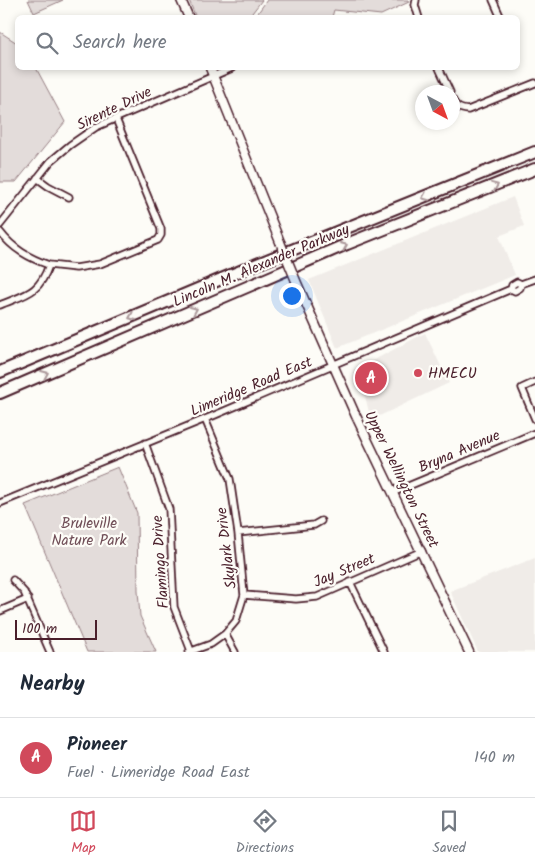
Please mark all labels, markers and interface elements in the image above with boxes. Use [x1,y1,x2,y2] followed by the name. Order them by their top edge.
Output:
[15,15,520,70] search box
[73,28,167,58] text: Search here
[33,29,61,57] icon: search
[73,80,156,137] street label: Sirente Drive
[415,85,460,130] north arrow
[490,181,498,191] one-way arrow
[421,191,430,201] one-way arrow
[169,217,354,314] street label: Lincoln M. Alexander Parkway
[339,241,348,252] one-way arrow
[279,283,305,309] your location
[189,305,198,316] one-way arrow
[128,310,137,321] one-way arrow
[187,350,316,423] street label: Limeridge Road East
[355,359,387,397] pin: A
[428,362,477,386] place label: HMECU
[412,367,424,379] marker: HMECU
[40,369,49,380] one-way arrow
[357,407,445,552] street label: Upper Wellington Street
[415,424,504,480] street label: Bryna Avenue
[210,505,244,590] street label: Skylark Drive
[51,512,128,553] park label: Bruleville Nature Park
[146,514,176,609] street label: Flamingo Drive
[310,547,379,595] street label: Jay Street
[15,617,98,640] scale bar
[22,618,57,640] text: 100 m
[20,668,85,701] text: Nearby
[67,730,127,760] text: Pioneer
[31,745,41,770] text: A
[474,745,515,770] text: 140 m
[67,760,250,785] text: Fuel · Limeridge Road East
[69,807,97,859] tab: Map
[236,807,294,859] tab: Directions
[432,807,466,859] tab: Saved

